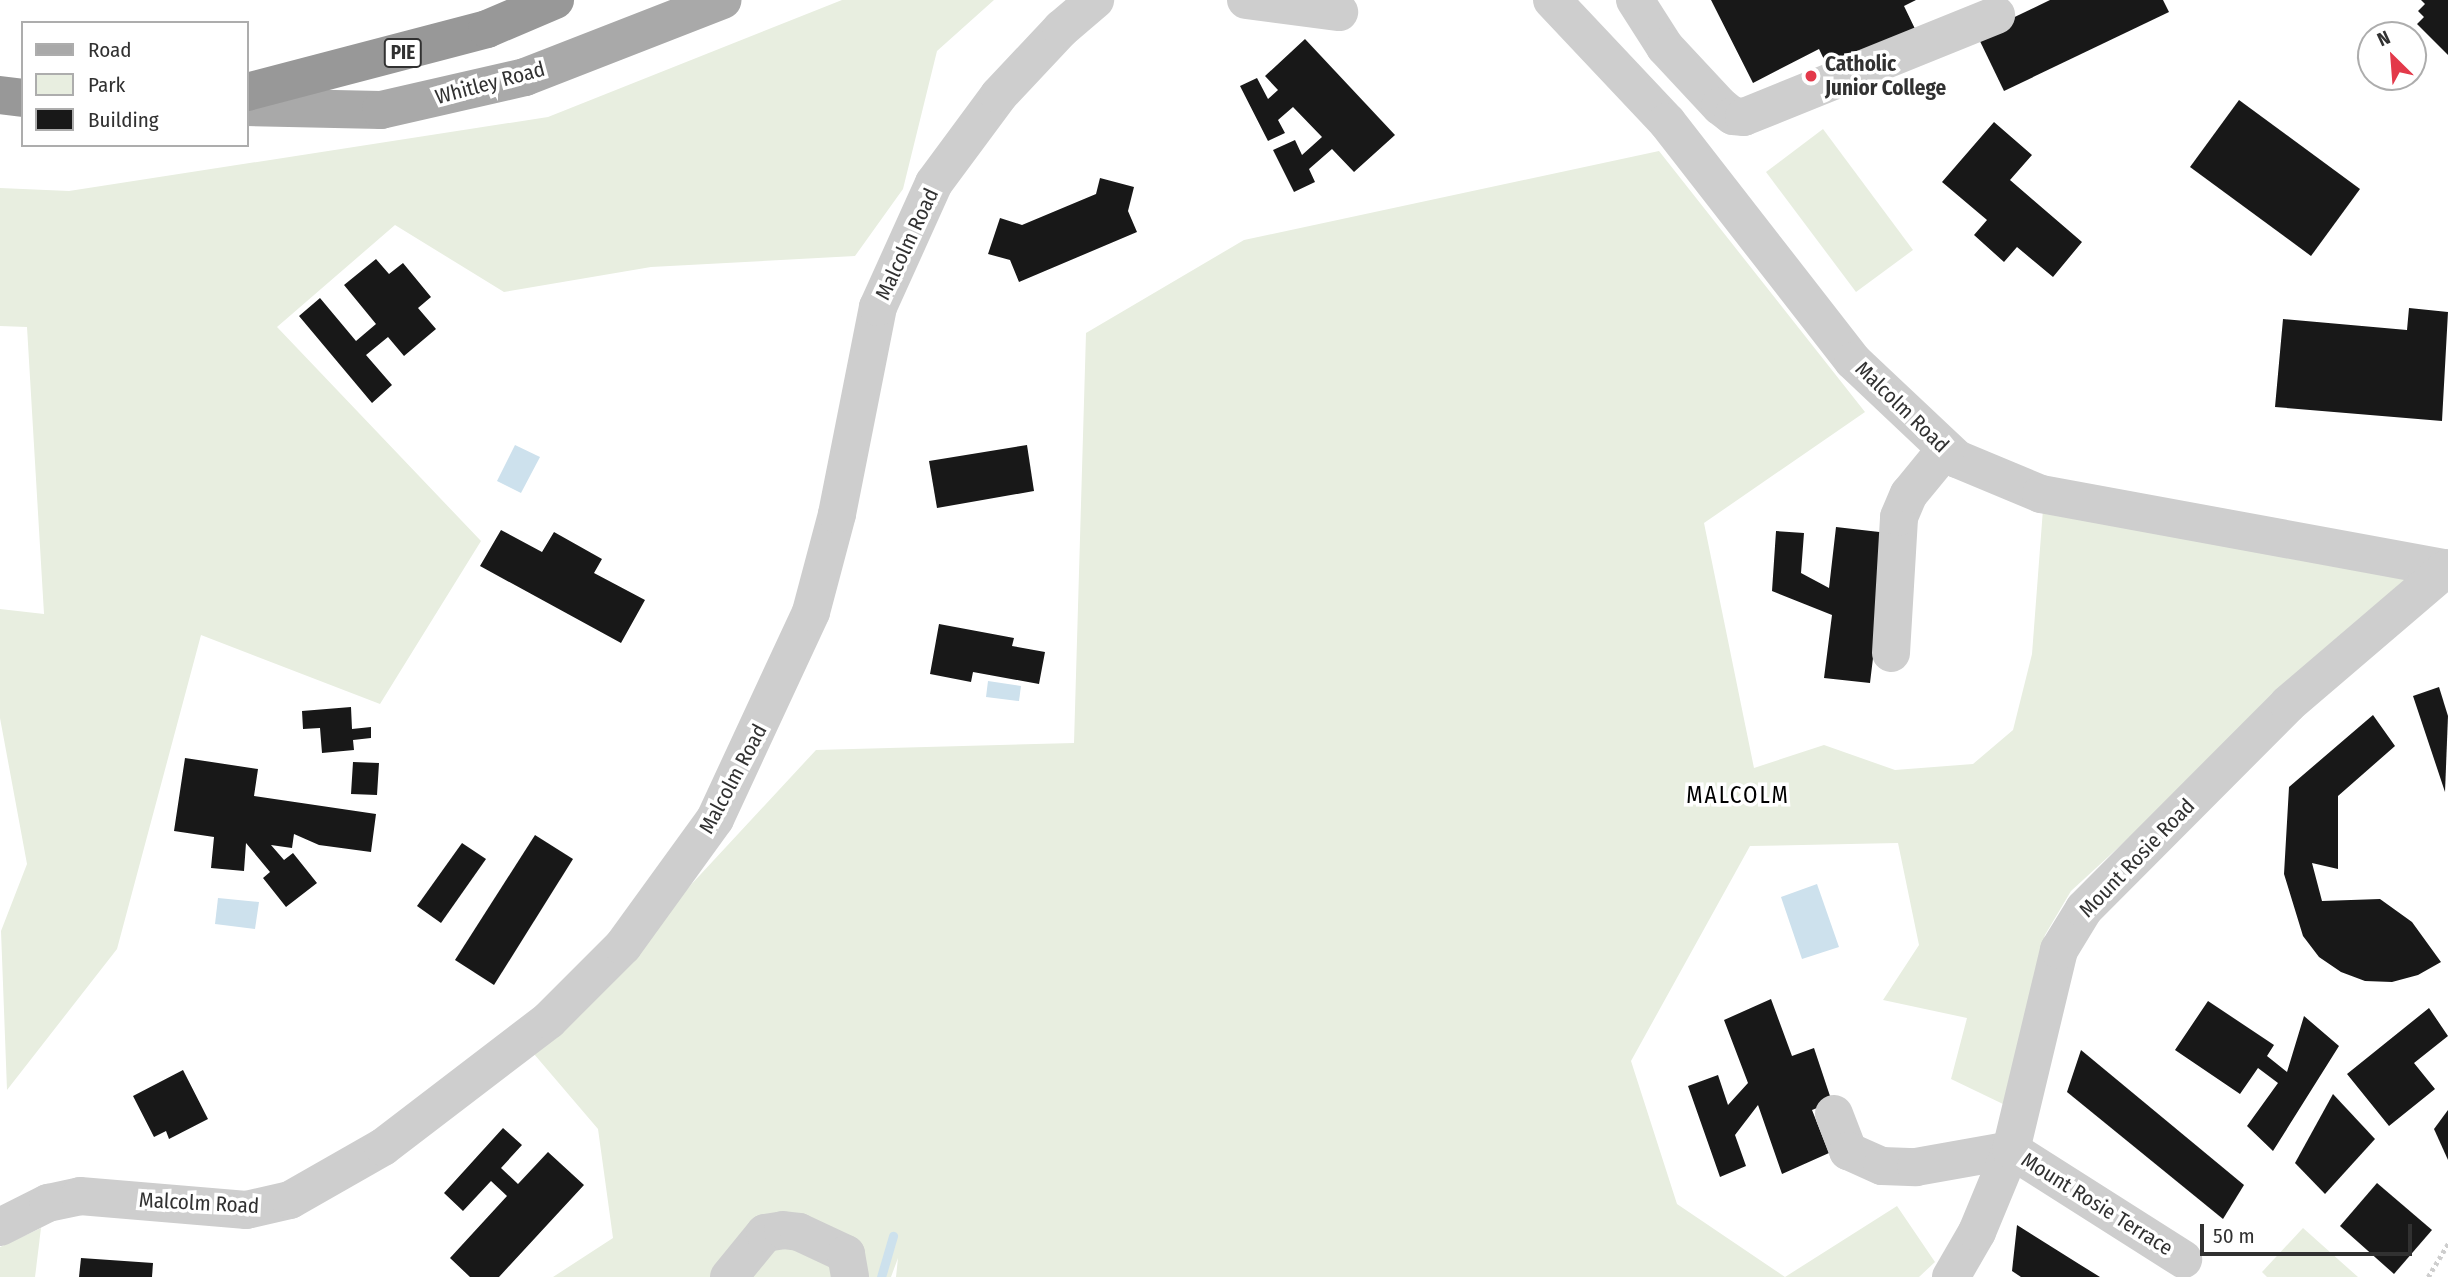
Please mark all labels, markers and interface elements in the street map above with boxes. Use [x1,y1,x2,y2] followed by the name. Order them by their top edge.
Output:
[21,21,248,147] legend
[2357,21,2427,91] north arrow
[2374,26,2394,51] text: N
[88,37,132,63] text: Road
[384,38,422,68] road number: PIE
[1825,51,1946,101] place label: Catholic Junior College
[432,56,548,110] street label: Whitley Road
[1803,68,1819,84] marker: Catholic Junior College
[88,72,125,98] text: Park
[88,107,159,133] text: Building
[870,184,944,304] street label: Malcolm Road
[1850,356,1954,458] street label: Malcolm Road
[694,720,772,838] street label: Malcolm Road
[1687,781,1789,809] district label: MALCOLM
[2074,793,2200,923] street label: Mount Rosie Road
[2017,1147,2177,1261] street label: Mount Rosie Terrace
[138,1187,260,1219] street label: Malcolm Road
[2203,1210,2415,1254] scale bar
[2213,1223,2255,1249] text: 50 m

